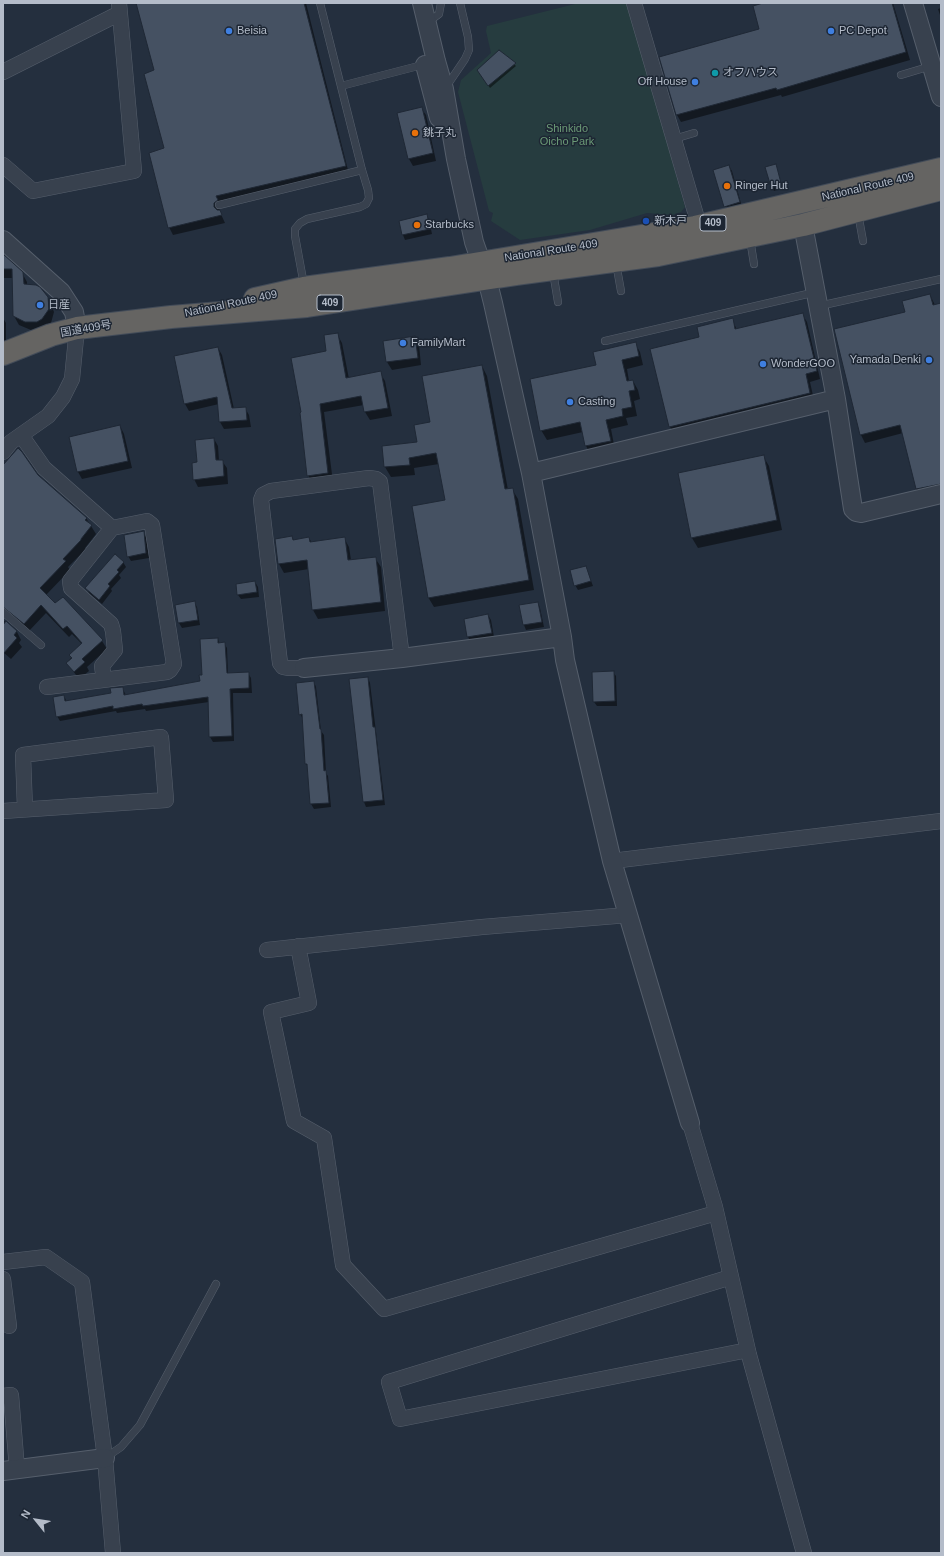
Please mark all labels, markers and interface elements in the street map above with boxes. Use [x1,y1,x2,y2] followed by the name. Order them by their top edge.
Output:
[237,24,267,38] place label: Beisia
[839,24,887,38] place label: PC Depot
[224,26,234,36] marker: Beisia
[826,26,836,36] marker: PC Depot
[723,66,778,80] place label: オフハウス
[710,68,720,78] marker: オフハウス
[638,75,687,89] place label: Off House
[690,77,700,87] marker: Off House
[540,122,594,148] park label: Shinkido Oicho Park
[423,126,456,140] place label: 銚子丸
[410,128,420,138] marker: 銚子丸
[821,170,915,204] street label: National Route 409
[735,179,788,193] place label: Ringer Hut
[722,181,732,191] marker: Ringer Hut
[654,214,687,228] place label: 新木戸
[700,215,726,231] road number: 409
[641,216,651,226] marker: 新木戸
[425,218,474,232] place label: Starbucks
[412,220,422,230] marker: Starbucks
[503,237,599,265] street label: National Route 409
[184,288,278,320] street label: National Route 409
[317,295,343,311] road number: 409
[48,298,70,312] place label: 日産
[35,300,45,310] marker: 日産
[60,318,112,340] street label: 国道409号
[411,336,465,350] place label: FamilyMart
[398,338,408,348] marker: FamilyMart
[850,353,921,367] place label: Yamada Denki
[924,355,934,365] marker: Yamada Denki
[771,357,835,371] place label: WonderGOO
[758,359,768,369] marker: WonderGOO
[578,395,615,409] place label: Casting
[565,397,575,407] marker: Casting
[16,1500,56,1540] north arrow
[18,1508,33,1520] text: N

